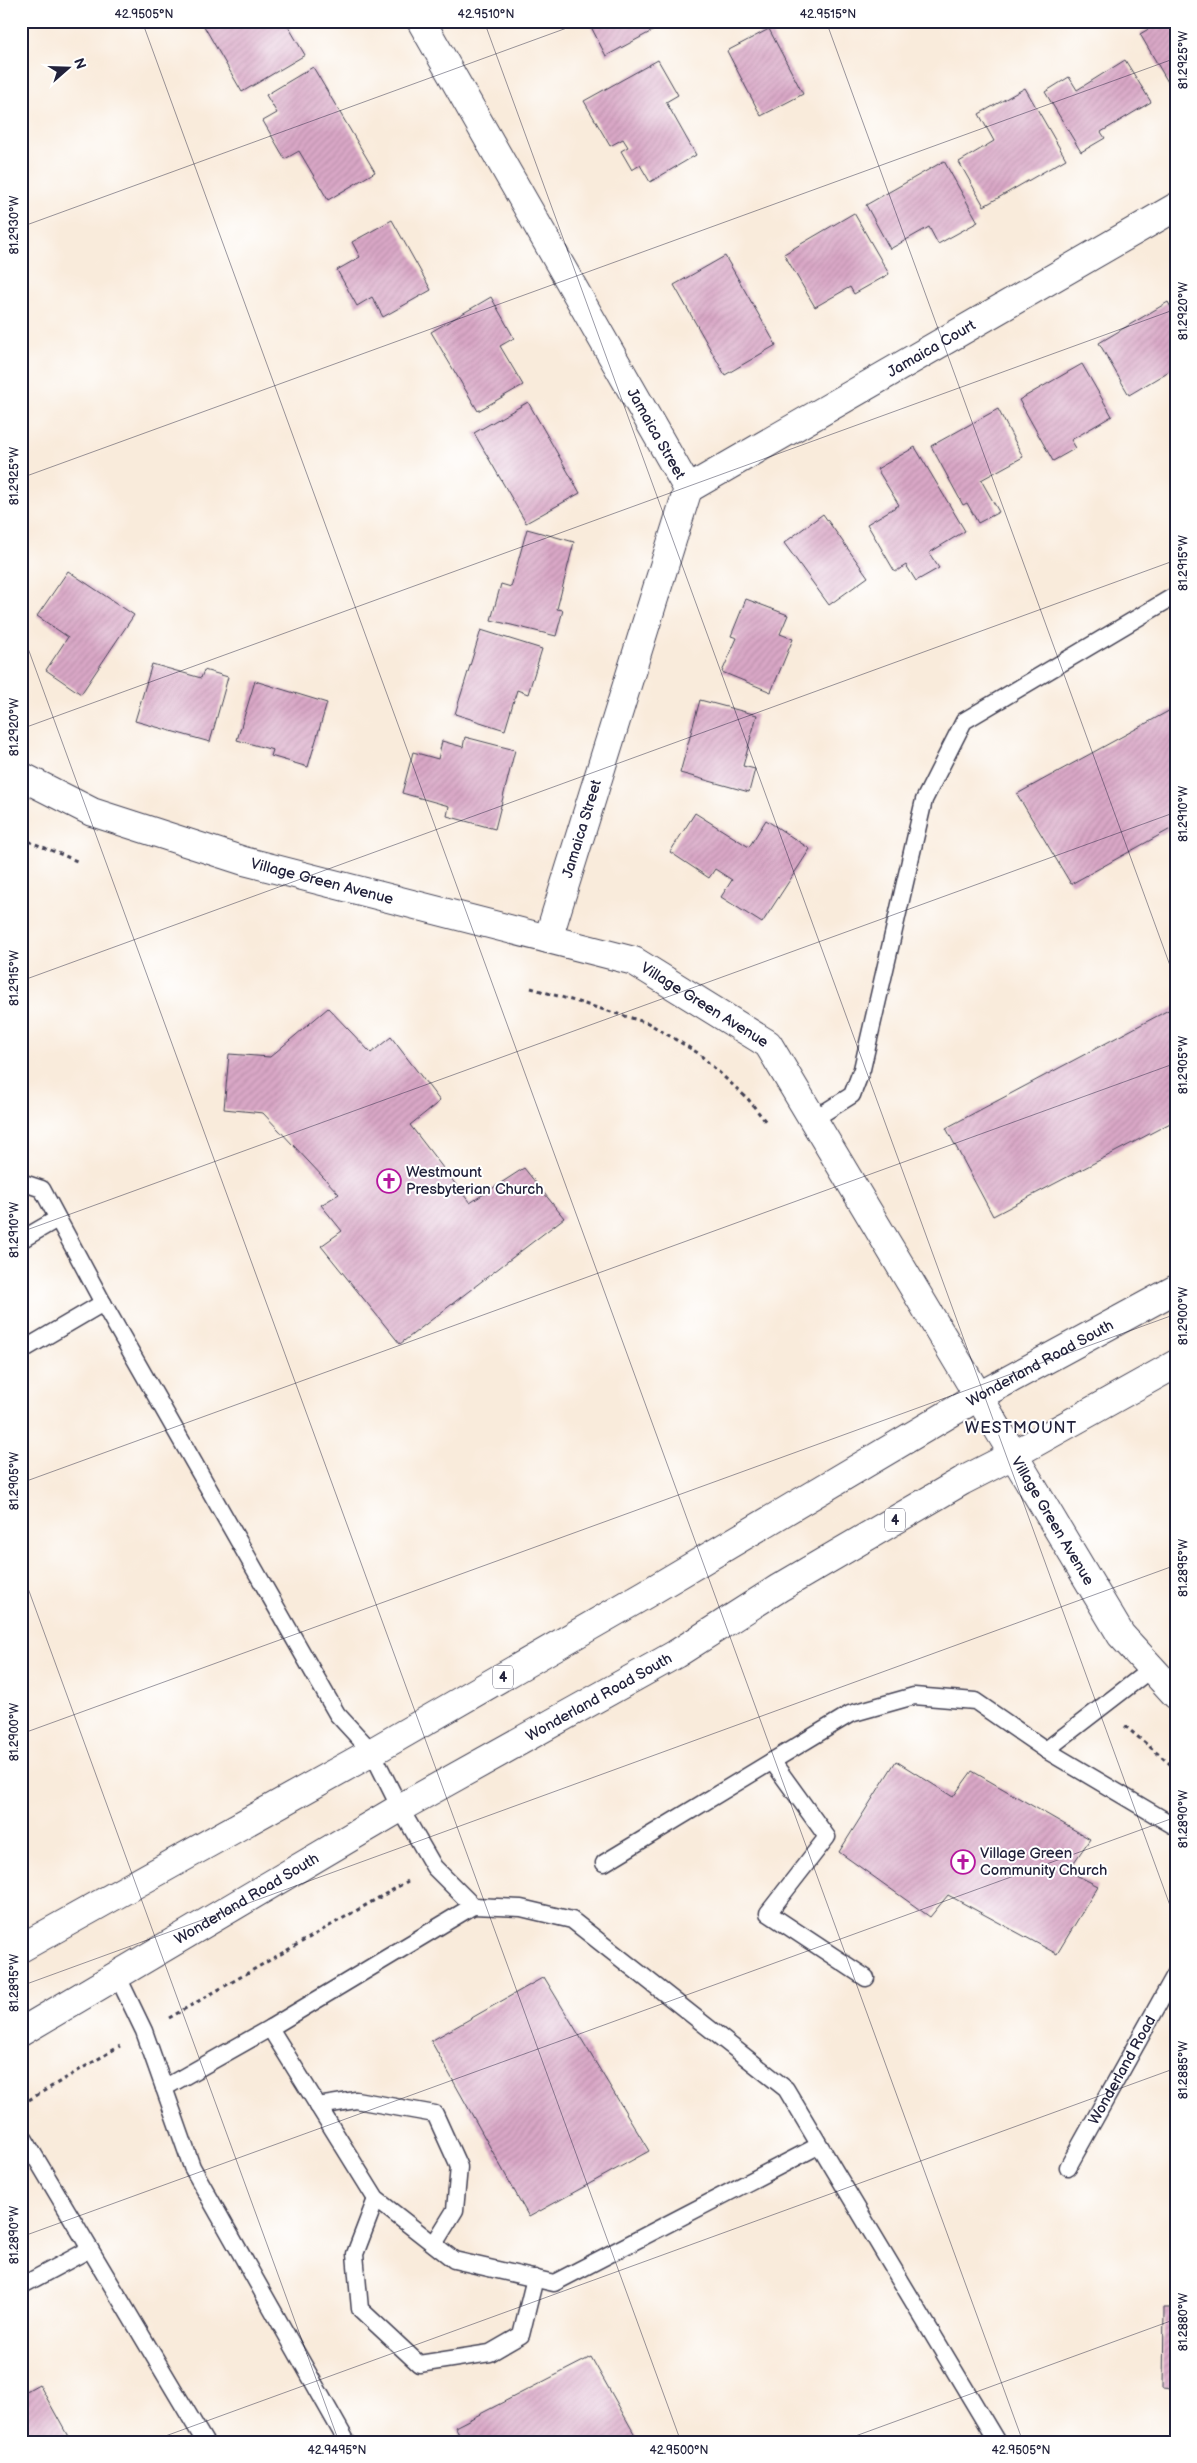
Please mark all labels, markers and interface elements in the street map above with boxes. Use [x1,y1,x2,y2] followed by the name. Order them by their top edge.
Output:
[115,7,173,22] text: 42.9505°N
[458,7,514,22] text: 42.9510°N
[800,7,856,22] text: 42.9515°N
[1176,31,1191,89] text: 81.2925°W
[42,42,92,92] north arrow
[70,56,90,72] text: N
[7,195,22,254] text: 81.2930°W
[1176,282,1191,340] text: 81.2920°W
[884,315,979,381] street label: Jamaica Court
[623,385,690,483] street label: Jamaica Street
[7,447,22,505] text: 81.2925°W
[1176,535,1191,591] text: 81.2915°W
[7,698,22,756] text: 81.2920°W
[558,777,606,880] street label: Jamaica Street
[1176,786,1191,842] text: 81.2910°W
[249,854,396,908] street label: Village Green Avenue
[7,950,22,1006] text: 81.2915°W
[637,958,772,1051] street label: Village Green Avenue
[1176,1036,1191,1094] text: 81.2905°W
[406,1163,544,1199] place label: Westmount Presbyterian Church
[376,1168,402,1194] church icon: Westmount Presbyterian Church
[7,1202,22,1258] text: 81.2910°W
[1176,1287,1191,1345] text: 81.2900°W
[963,1315,1117,1411] street label: Wonderland Road South
[965,1419,1077,1438] district label: WESTMOUNT
[7,1452,22,1510] text: 81.2905°W
[1007,1453,1099,1589] street label: Village Green Avenue
[885,1508,905,1532] road number: 4
[1176,1539,1191,1597] text: 81.2895°W
[522,1649,675,1745] street label: Wonderland Road South
[493,1665,513,1688] road number: 4
[7,1703,22,1761] text: 81.2900°W
[1176,1790,1191,1848] text: 81.2890°W
[980,1844,1107,1880] place label: Village Green Community Church
[171,1849,322,1949] street label: Wonderland Road South
[950,1849,976,1875] church icon: Village Green Community Church
[7,1954,22,2012] text: 81.2895°W
[1084,2012,1160,2128] street label: Wonderland Road
[1176,2041,1191,2099] text: 81.2885°W
[7,2206,22,2264] text: 81.2890°W
[1176,2293,1191,2351] text: 81.2880°W
[307,2443,367,2458] text: 42.9495°N
[649,2443,709,2458] text: 42.9500°N
[992,2443,1050,2458] text: 42.9505°N

